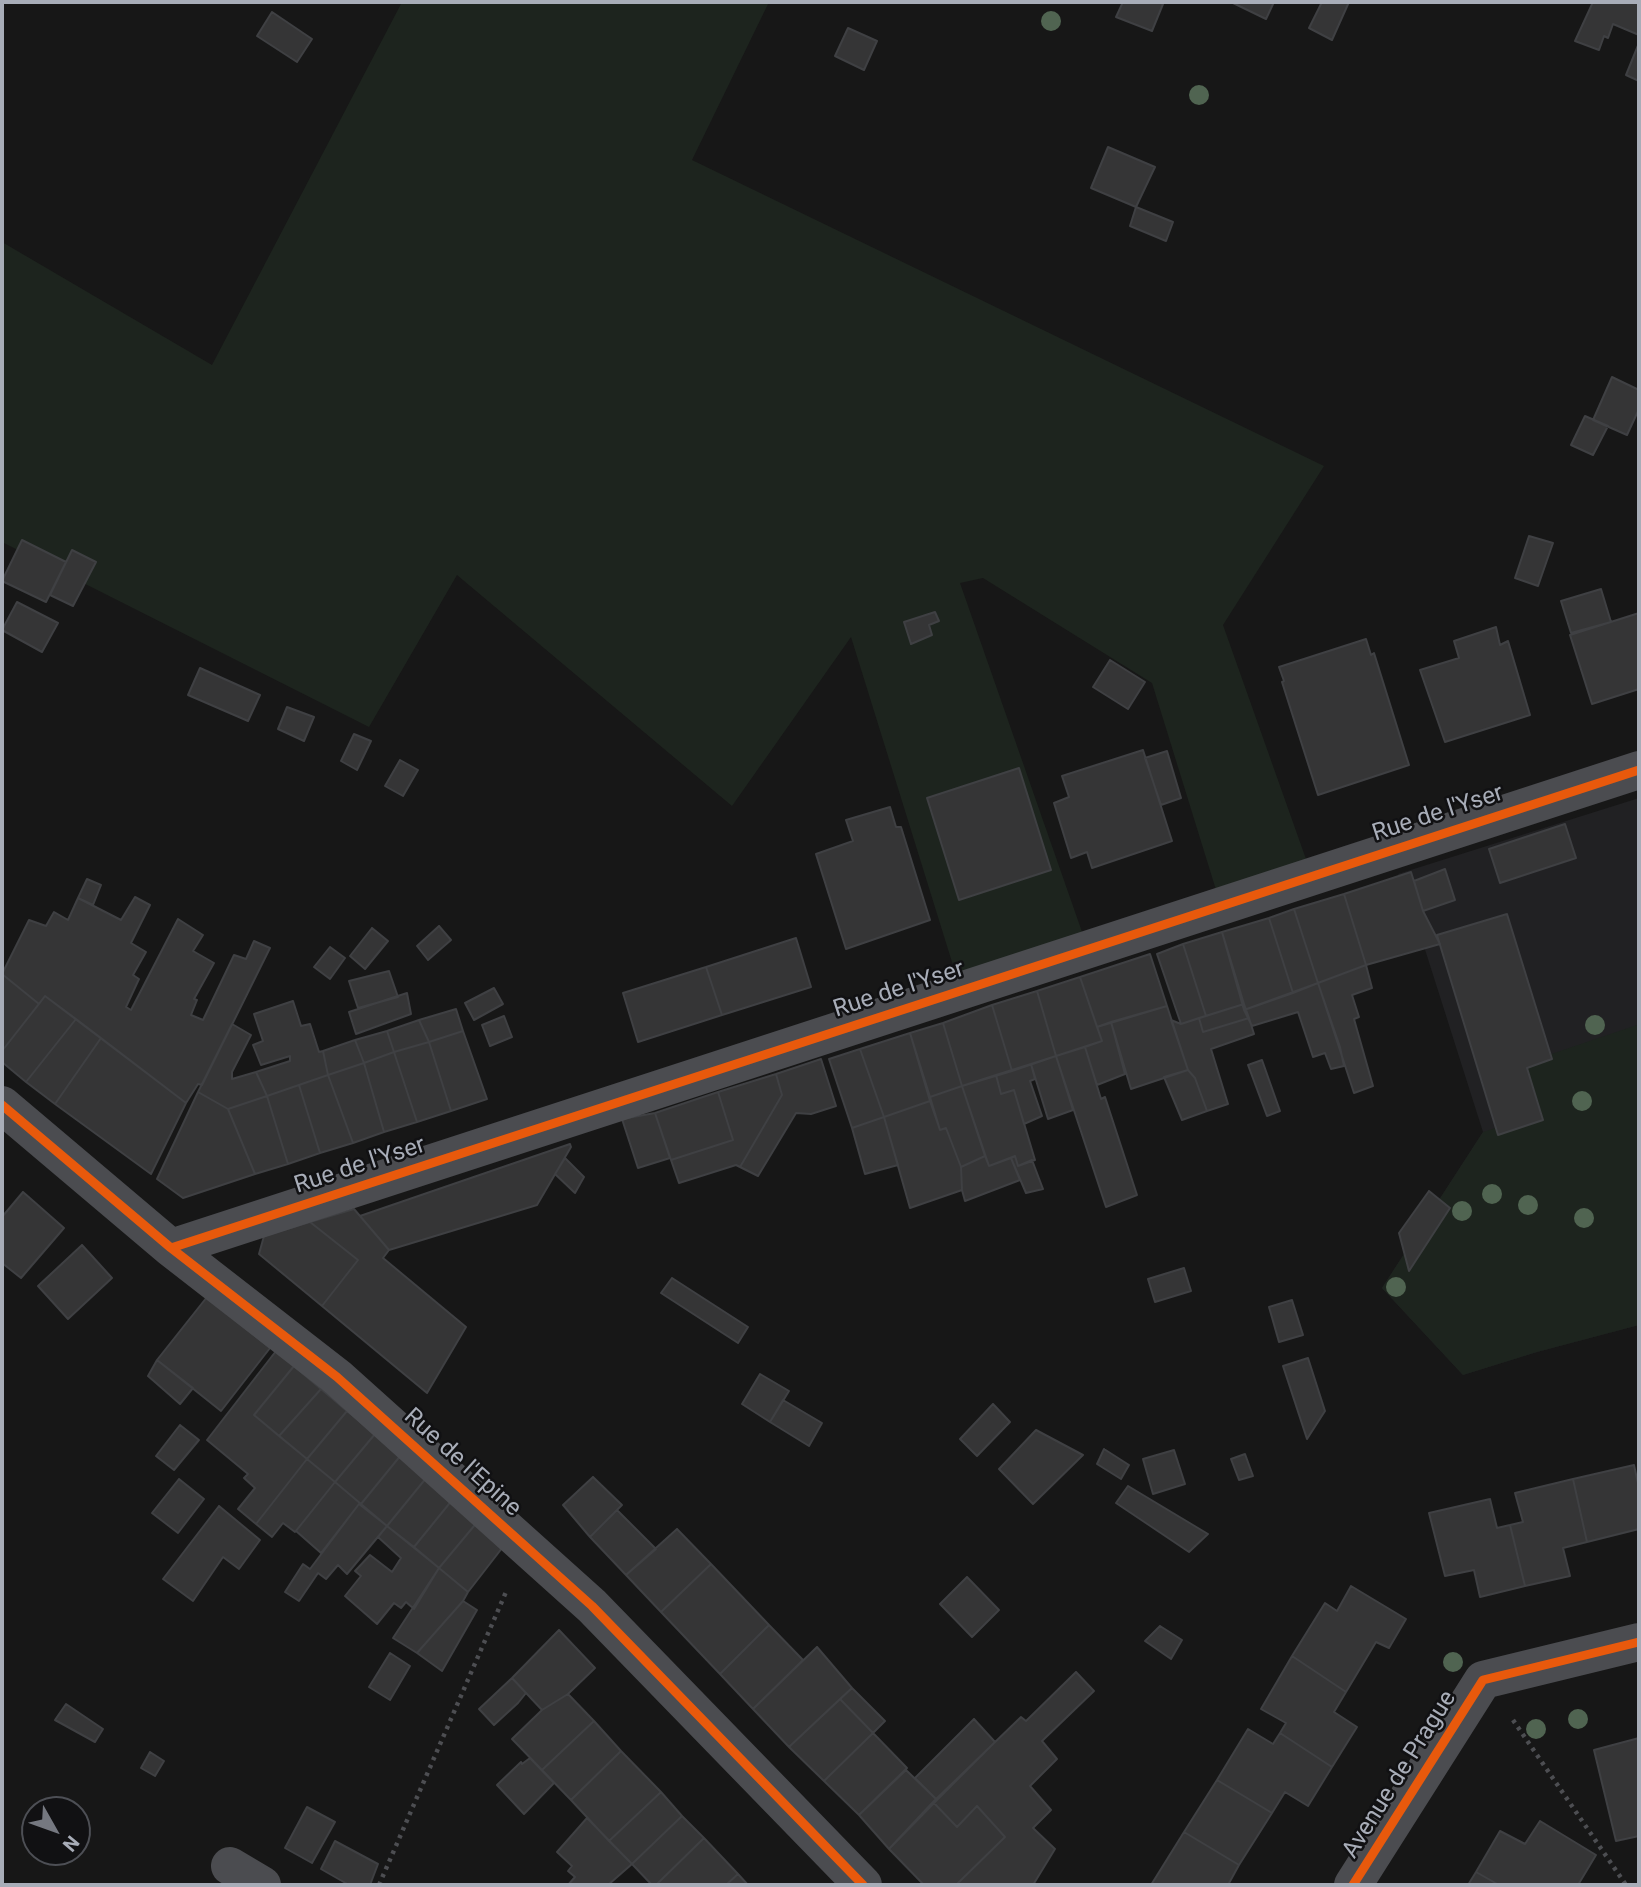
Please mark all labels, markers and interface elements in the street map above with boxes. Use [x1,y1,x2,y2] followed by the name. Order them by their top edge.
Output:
[1369,779,1507,849] street label: Rue de l'Yser
[830,955,968,1025] street label: Rue de l'Yser
[291,1131,429,1201] street label: Rue de l'Yser
[397,1403,527,1523] street label: Rue de l'Epine
[1337,1686,1463,1864] street label: Avenue de Prague
[21,1796,91,1866] north arrow
[58,1831,84,1856] text: N

